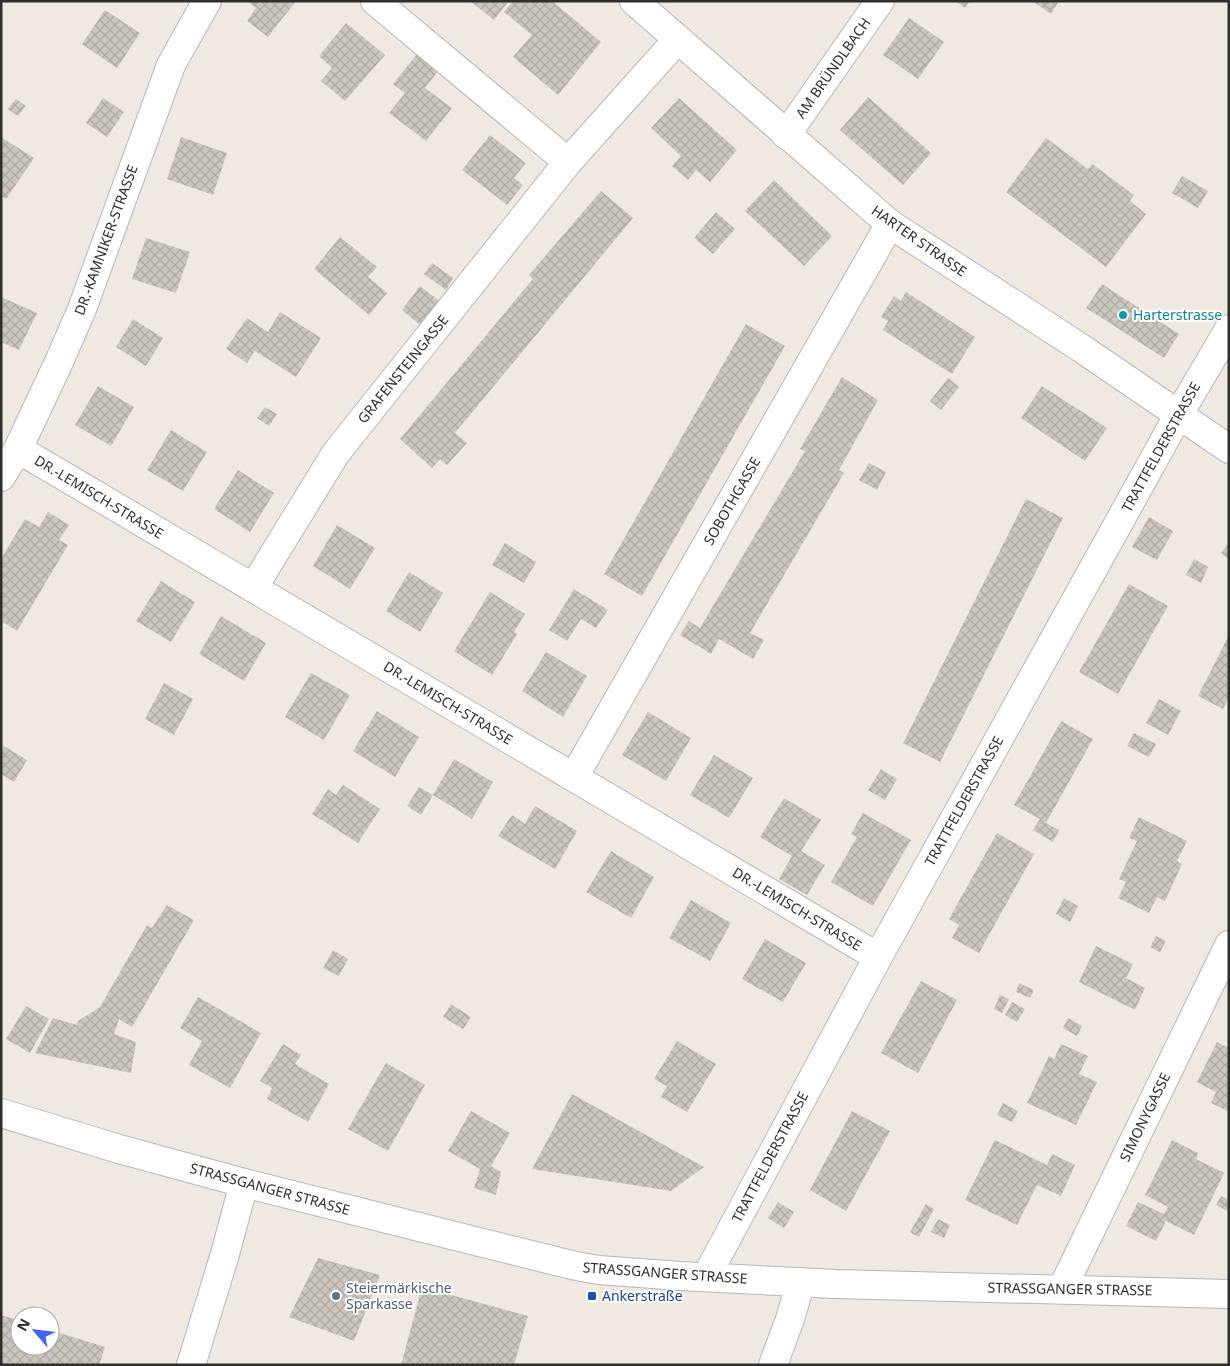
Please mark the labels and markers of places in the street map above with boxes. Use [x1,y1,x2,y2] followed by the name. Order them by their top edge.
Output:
[1133,305,1222,324] place label: Harterstrasse
[1117,309,1129,321] marker: Harterstrasse
[346,1278,452,1313] place label: Steiermärkische Sparkasse
[602,1286,683,1305] place label: Ankerstraße
[330,1290,342,1302] marker: Steiermärkische Sparkasse
[586,1290,598,1302] marker: Ankerstraße

